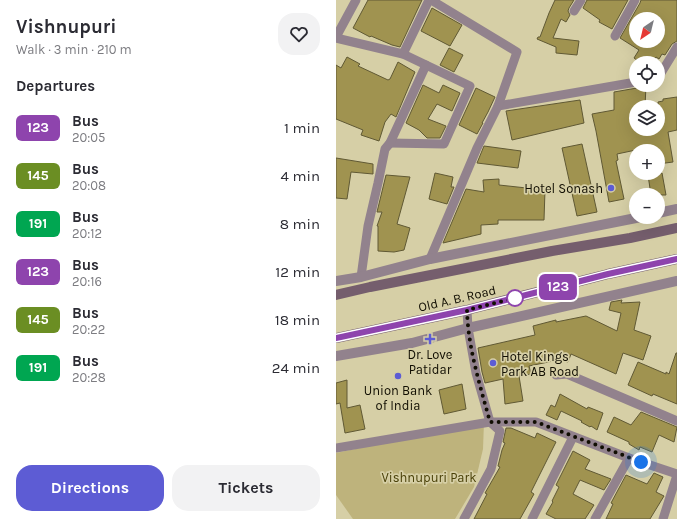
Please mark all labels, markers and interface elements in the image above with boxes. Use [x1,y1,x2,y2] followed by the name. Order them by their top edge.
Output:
[629,12,665,48] north arrow
[629,12,665,224] map controls
[278,13,320,55] button: heart
[16,16,116,38] text: Vishnupuri
[16,42,132,57] text: Walk · 3 min · 210 m
[629,56,665,92] button: locate
[16,77,95,95] text: Departures
[629,100,665,136] button: layers
[72,112,99,130] text: Bus
[27,119,49,136] text: 123
[284,119,320,137] text: 1 min
[72,130,105,145] text: 20:05
[629,144,665,180] button: +
[72,160,99,178] text: Bus
[27,167,49,184] text: 145
[281,167,320,185] text: 4 min
[72,178,106,193] text: 20:08
[524,181,603,196] place label: Hotel Sonash
[606,183,616,193] marker: Hotel Sonash
[629,188,665,224] button: −
[72,208,99,226] text: Bus
[29,215,47,232] text: 191
[280,215,320,233] text: 8 min
[72,226,102,241] text: 20:12
[72,256,99,274] text: Bus
[27,263,49,280] text: 123
[275,263,320,281] text: 12 min
[72,274,102,289] text: 20:16
[535,274,581,300] line badge: 123
[547,278,569,295] text: 123
[417,282,497,315] street label: Old A. B. Road
[506,289,524,307] unlabelled marker
[72,304,99,322] text: Bus
[27,311,49,328] text: 145
[275,311,320,329] text: 18 min
[72,322,105,337] text: 20:22
[424,333,436,345] marker: Dr. Love Patidar
[407,347,453,377] place label: Dr. Love Patidar
[501,349,579,379] place label: Hotel Kings Park AB Road
[72,352,99,370] text: Bus
[488,358,498,368] marker: Hotel Kings Park AB Road
[29,359,47,376] text: 191
[272,359,320,377] text: 24 min
[72,370,106,385] text: 20:28
[393,371,403,381] marker: Union Bank of India
[364,383,432,413] place label: Union Bank of India
[631,452,651,472] your location
[16,465,164,511] button: Directions
[172,465,320,511] button: Tickets
[381,470,477,485] park label: Vishnupuri Park

